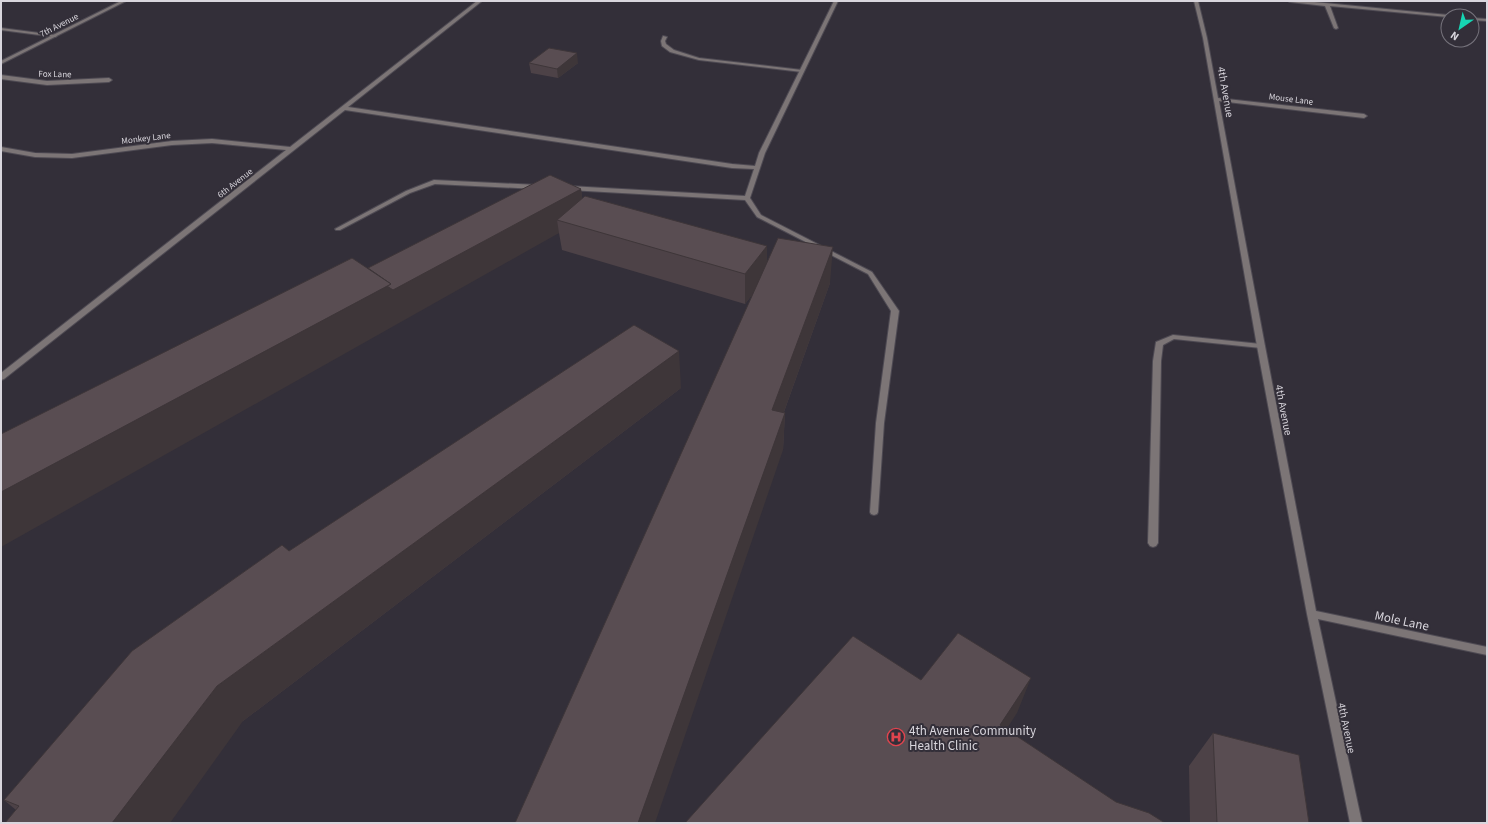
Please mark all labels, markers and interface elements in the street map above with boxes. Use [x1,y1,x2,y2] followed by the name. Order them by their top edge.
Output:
[1440,8,1480,48] north arrow
[38,10,81,41] street label: 7th Avenue
[1447,28,1462,44] text: N
[1214,66,1237,119] street label: 4th Avenue
[38,68,72,81] street label: Fox Lane
[1268,90,1314,109] street label: Mouse Lane
[121,129,172,148] street label: Monkey Lane
[215,165,256,201] street label: 6th Avenue
[1271,383,1296,437] street label: 4th Avenue
[1373,606,1431,636] street label: Mole Lane
[1334,701,1359,755] street label: 4th Avenue
[909,722,1036,755] place label: 4th Avenue Community Health Clinic
[886,727,906,747] hospital icon: 4th Avenue Community Health Clinic

